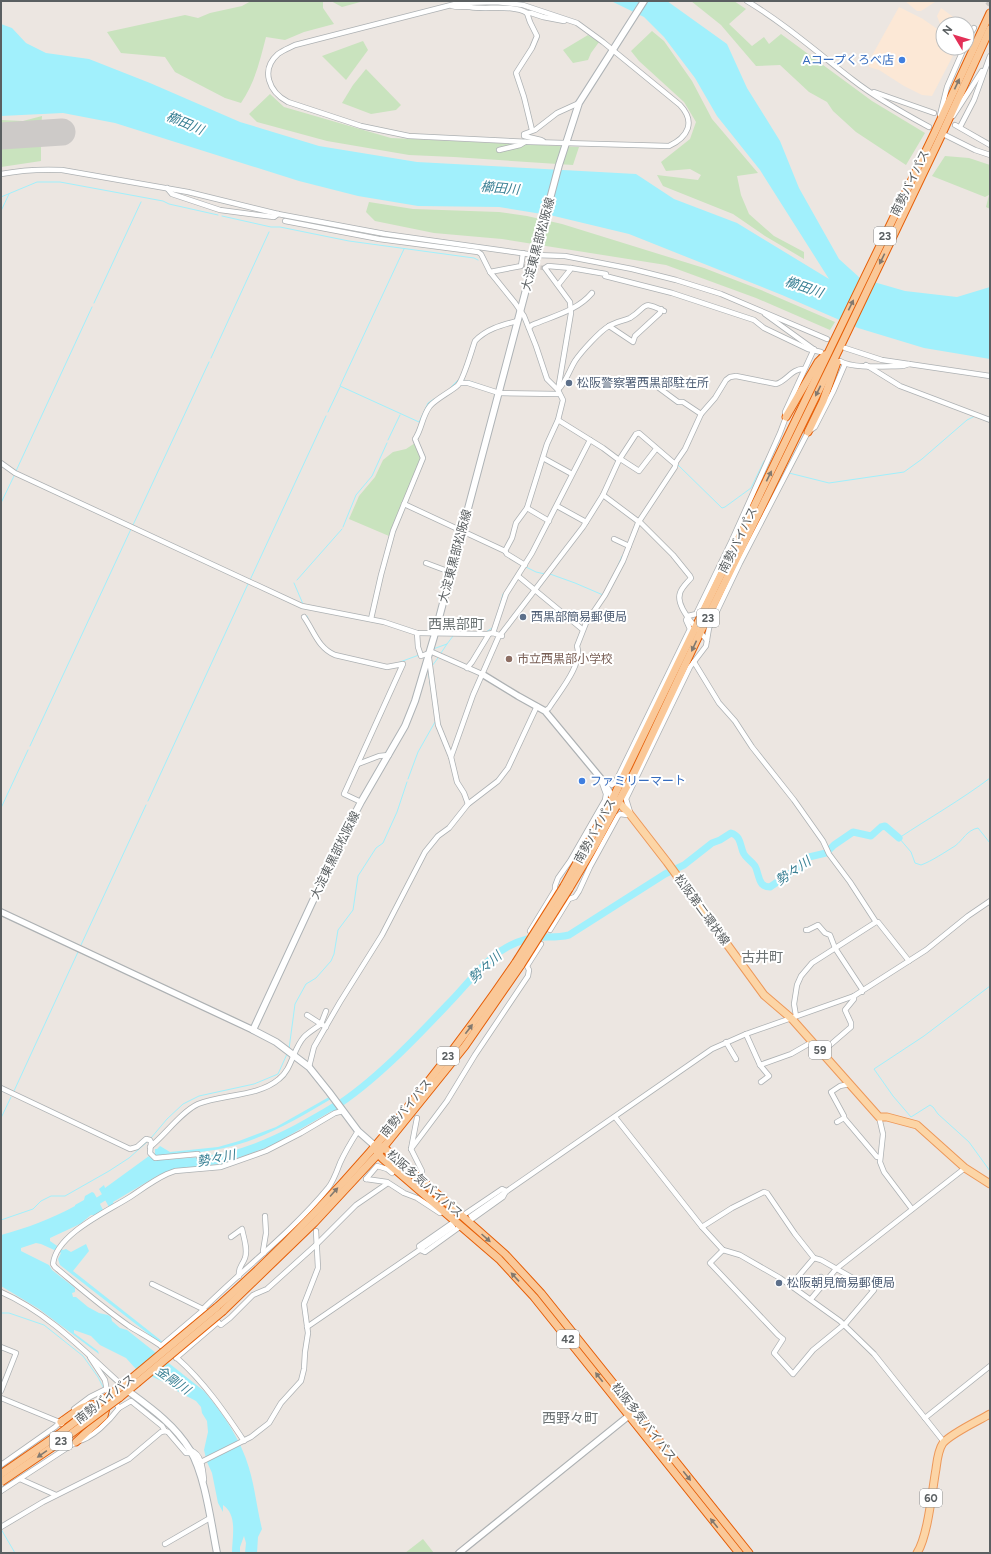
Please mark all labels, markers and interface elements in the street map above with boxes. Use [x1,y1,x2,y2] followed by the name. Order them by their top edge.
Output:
[935,16,975,56] north arrow
[940,23,955,38] text: N
[803,53,894,67] place label: Aコープくろべ店
[897,55,907,65] marker: Aコープくろべ店
[954,78,960,90] one-way arrow
[164,108,208,138] water label: 櫛田川
[888,148,932,218] street label: 南勢バイパス
[480,179,522,197] water label: 櫛田川
[519,196,557,292] street label: 大淀東黒部松阪線
[874,227,896,245] road number: 23
[879,254,885,265] one-way arrow
[783,274,827,301] water label: 櫛田川
[848,300,854,311] one-way arrow
[577,376,709,390] place label: 松阪警察署西黒部駐在所
[564,378,574,388] marker: 松阪警察署西黒部駐在所
[815,385,821,396] one-way arrow
[766,470,772,482] one-way arrow
[716,505,760,575] street label: 南勢バイパス
[436,508,474,604] street label: 大淀東黒部松阪線
[697,609,719,627] road number: 23
[531,610,627,624] place label: 西黒部簡易郵便局
[518,612,528,622] marker: 西黒部簡易郵便局
[428,616,484,633] district label: 西黒部町
[691,640,697,652] one-way arrow
[517,652,613,666] place label: 市立西黒部小学校
[504,654,514,664] marker: 市立西黒部小学校
[590,774,686,788] place label: ファミリーマート
[577,776,587,786] marker: ファミリーマート
[571,796,619,866] street label: 南勢バイパス
[308,809,362,901] street label: 大淀東黒部松阪線
[773,853,815,888] water label: 勢々川
[672,872,732,948] street label: 松阪第二環状線
[465,947,506,986] water label: 勢々川
[741,949,783,966] district label: 古井町
[465,1023,473,1034] one-way arrow
[809,1041,831,1059] road number: 59
[437,1047,459,1065] road number: 23
[378,1076,434,1140] street label: 南勢バイパス
[195,1147,239,1169] water label: 勢々川
[384,1147,466,1221] street label: 松阪多気バイパス
[330,1186,339,1197] one-way arrow
[481,1233,492,1242] one-way arrow
[511,1272,520,1282] one-way arrow
[787,1276,895,1290] place label: 松阪朝見簡易郵便局
[774,1278,784,1288] marker: 松阪朝見簡易郵便局
[557,1330,579,1348] road number: 42
[153,1363,195,1398] water label: 金剛川
[72,1371,138,1427] street label: 南勢バイパス
[594,1372,603,1383] one-way arrow
[609,1380,679,1464] street label: 松阪多気バイパス
[542,1410,598,1427] district label: 西野々町
[50,1432,72,1450] road number: 23
[37,1450,47,1458] one-way arrow
[683,1471,691,1482] one-way arrow
[920,1489,942,1507] road number: 60
[710,1517,719,1528] one-way arrow

